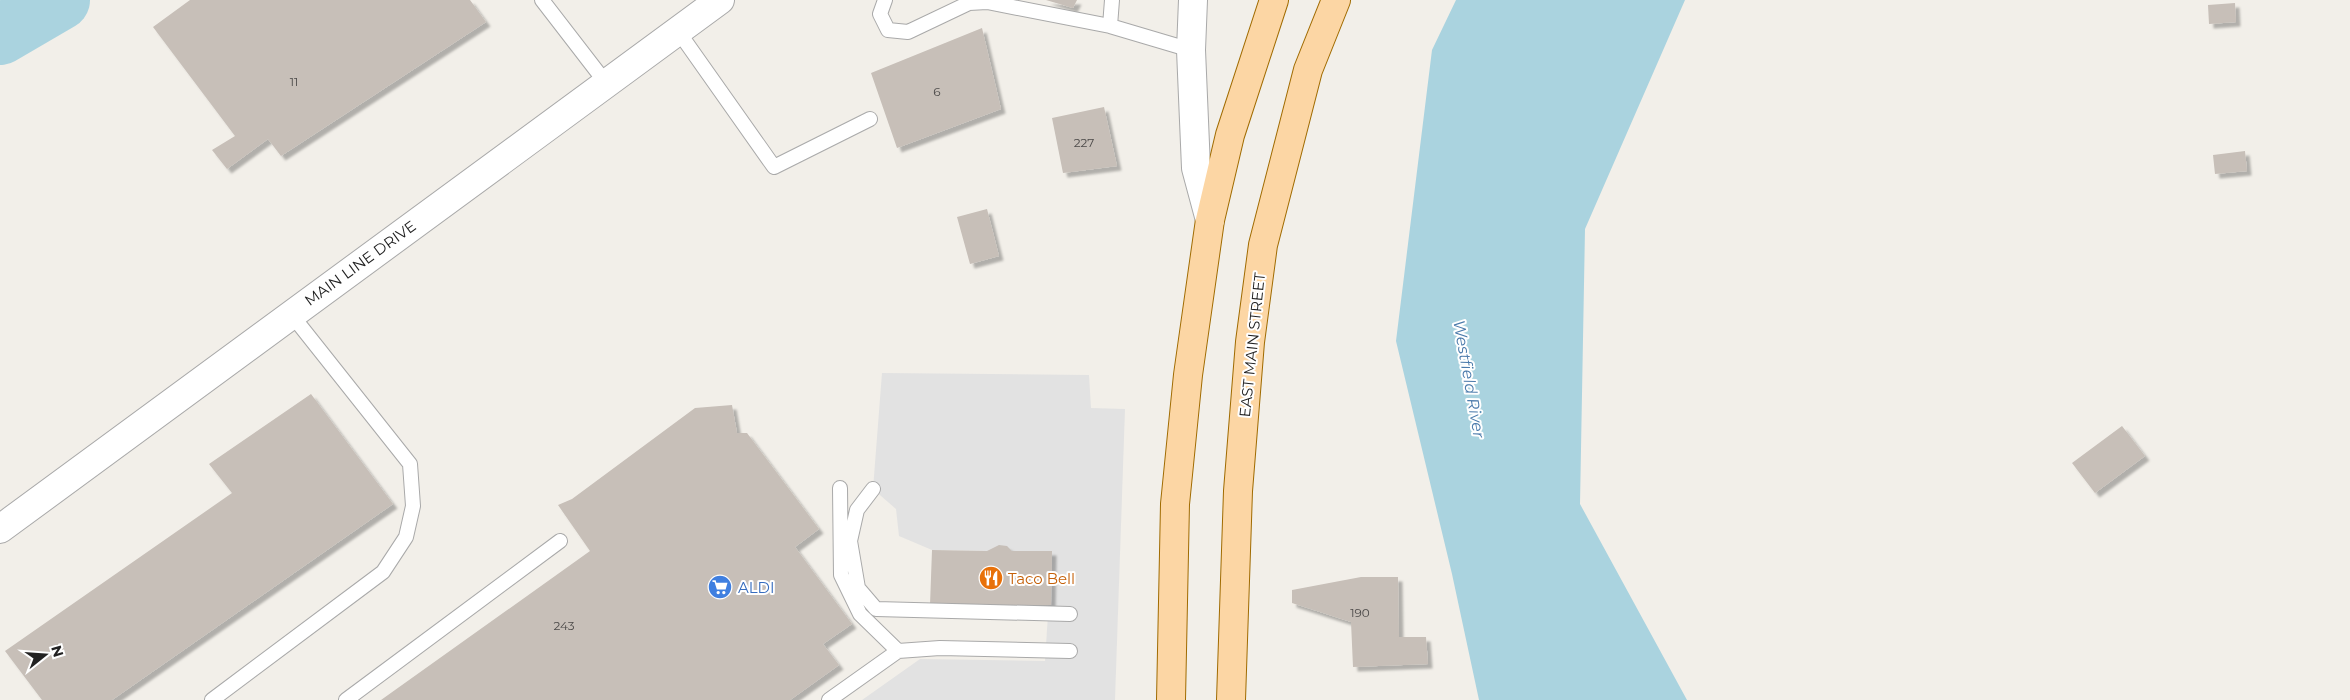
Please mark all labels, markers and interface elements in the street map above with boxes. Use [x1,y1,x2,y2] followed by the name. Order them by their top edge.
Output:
[290,74,298,89] house number: 11
[933,84,941,99] house number: 6
[1074,135,1094,150] house number: 227
[301,216,419,310] street label: MAIN LINE DRIVE
[1235,271,1269,418] street label: EAST MAIN STREET
[1449,319,1489,440] water label: Westfield River
[978,565,1004,591] restaurant icon: Taco Bell
[1008,569,1075,588] place label: Taco Bell
[707,574,733,600] supermarket icon: ALDI
[738,578,775,597] place label: ALDI
[1350,605,1370,620] house number: 190
[553,618,575,633] house number: 243
[20,630,70,680] north arrow
[47,643,68,659] text: N

